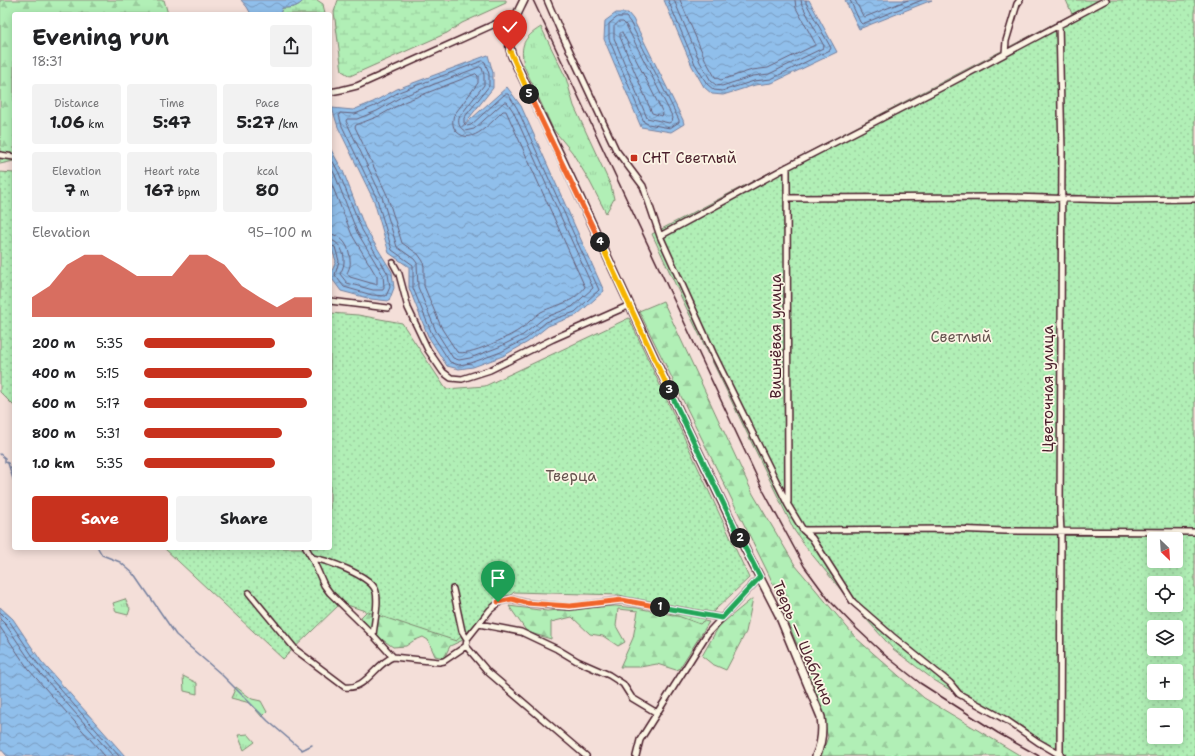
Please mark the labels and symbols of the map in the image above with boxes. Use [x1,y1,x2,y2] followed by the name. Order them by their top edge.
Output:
[493,10,527,51] pin
[519,84,539,104] pin: 5
[642,148,737,168] place label: СНТ Светлый
[629,153,639,163] marker: СНТ Светлый
[590,232,610,252] pin: 4
[766,273,786,398] street label: Вишнёвая улица
[1038,325,1058,453] street label: Цветочная улица
[931,327,992,347] park label: Светлый
[659,380,679,400] pin: 3
[545,466,597,486] park label: Тверца
[730,528,750,548] pin: 2
[1147,532,1183,568] north arrow
[481,561,515,602] pin
[768,578,838,708] street label: Тверь — Шаблино
[650,597,670,617] pin: 1

